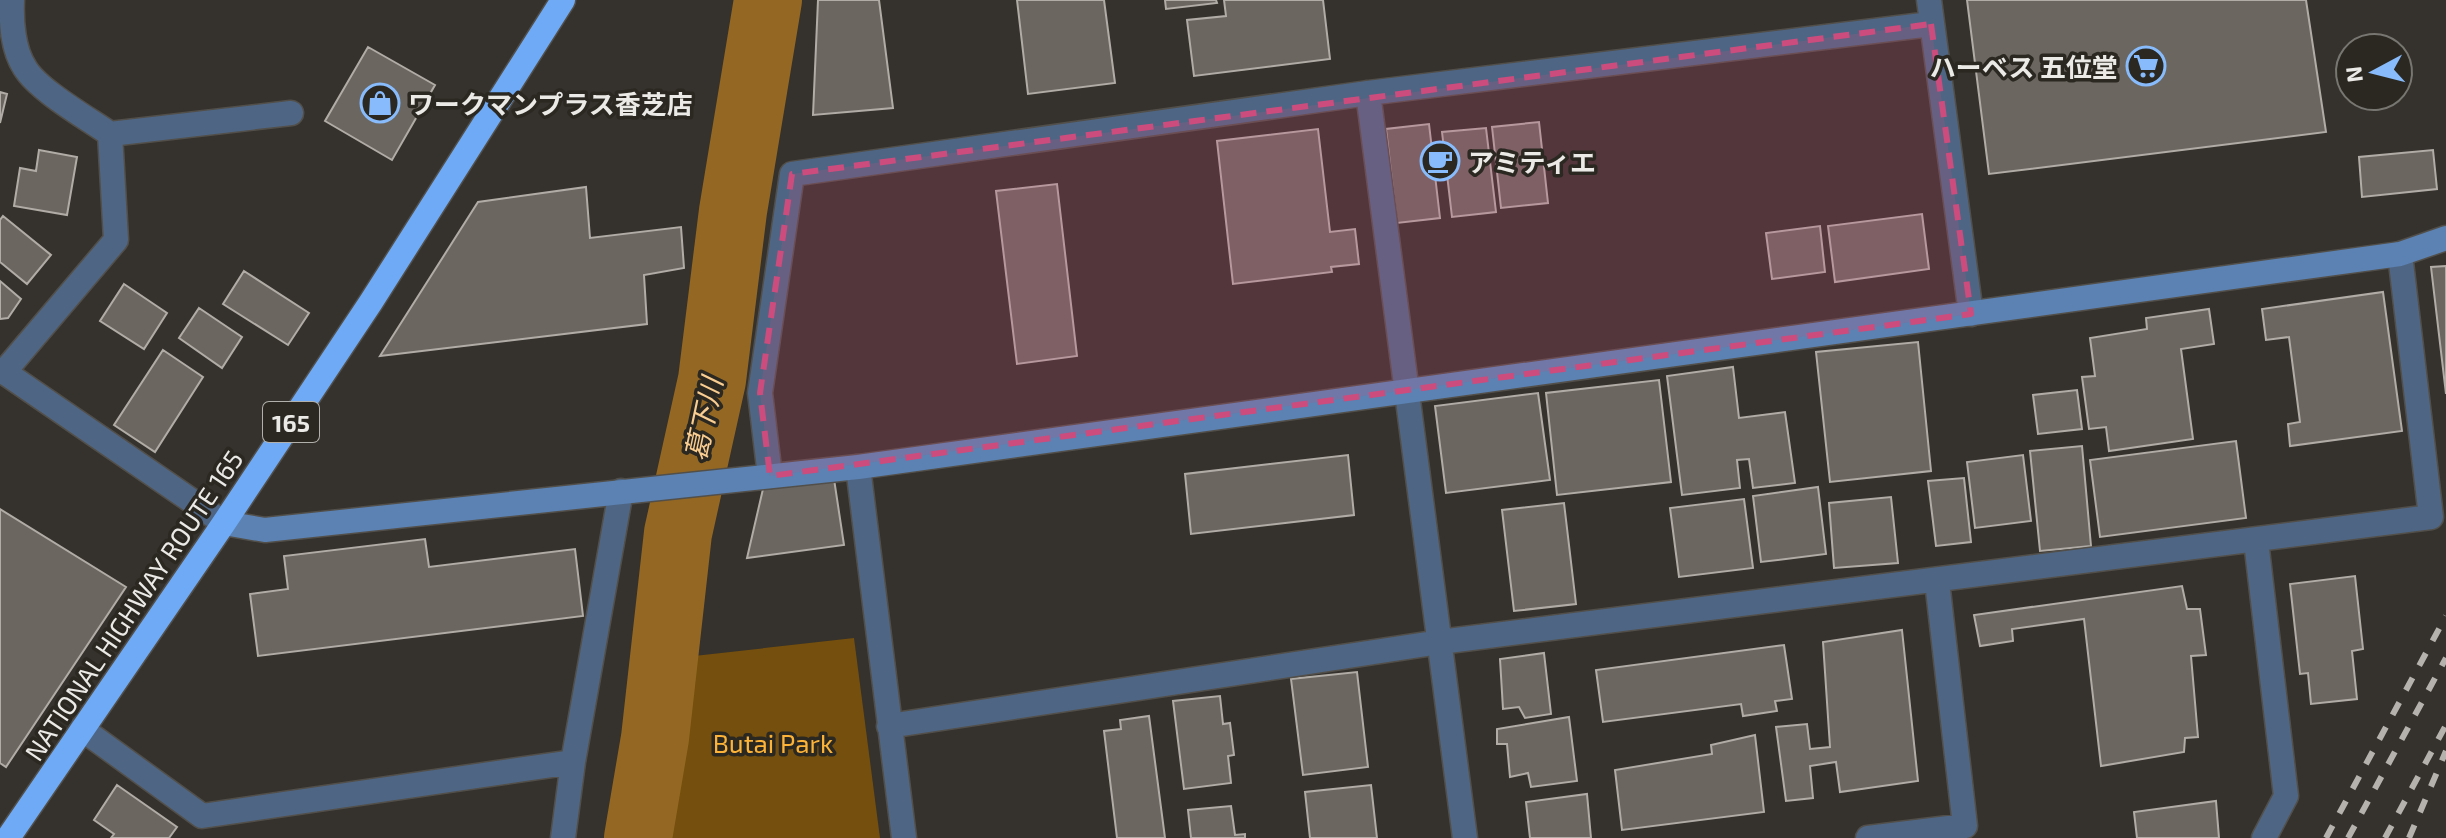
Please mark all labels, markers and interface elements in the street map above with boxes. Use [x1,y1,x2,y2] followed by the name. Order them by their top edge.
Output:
[2334,32,2414,112] north arrow
[2125,45,2167,87] supermarket icon: ハーベス 五位堂
[1930,51,2118,82] place label: ハーベス 五位堂
[2339,65,2367,84] text: N
[359,82,401,124] shop icon: ワークマンプラス香芝店
[408,88,693,119] place label: ワークマンプラス香芝店
[1419,140,1461,182] cafe icon: アミティエ
[1468,146,1596,177] place label: アミティエ
[678,371,729,464] water label: 葛下川
[263,402,319,442] road number: 165
[17,444,249,766] street label: NATIONAL HIGHWAY ROUTE 165
[713,727,833,758] park label: Butai Park

